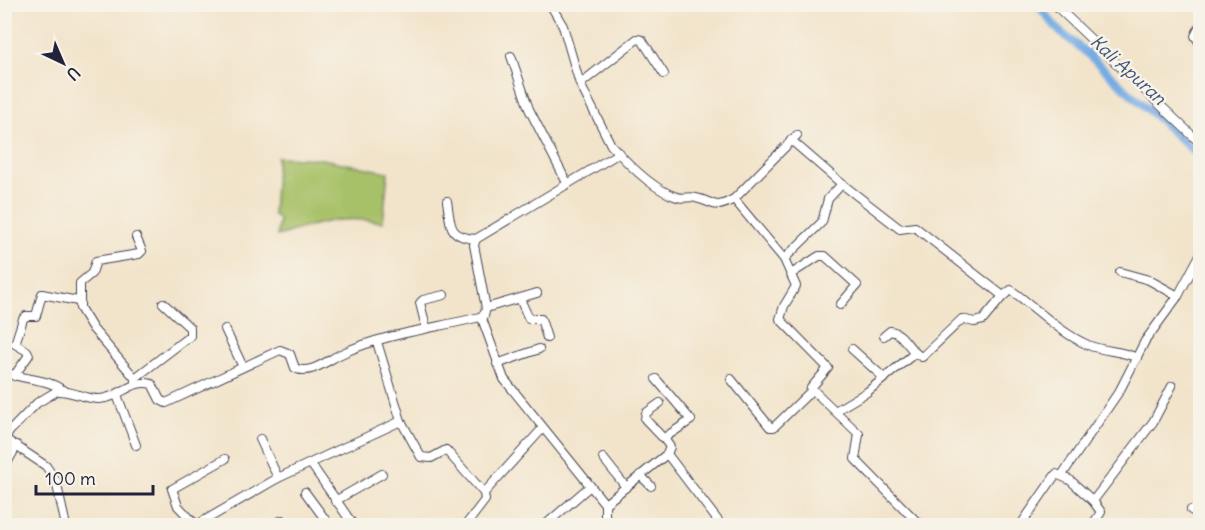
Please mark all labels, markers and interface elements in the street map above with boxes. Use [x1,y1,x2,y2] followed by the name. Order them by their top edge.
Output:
[1086,30,1171,110] water label: Kali Apuran
[33,33,93,93] north arrow
[63,63,84,85] text: U
[36,458,153,496] scale bar
[45,467,96,490] text: 100 m

